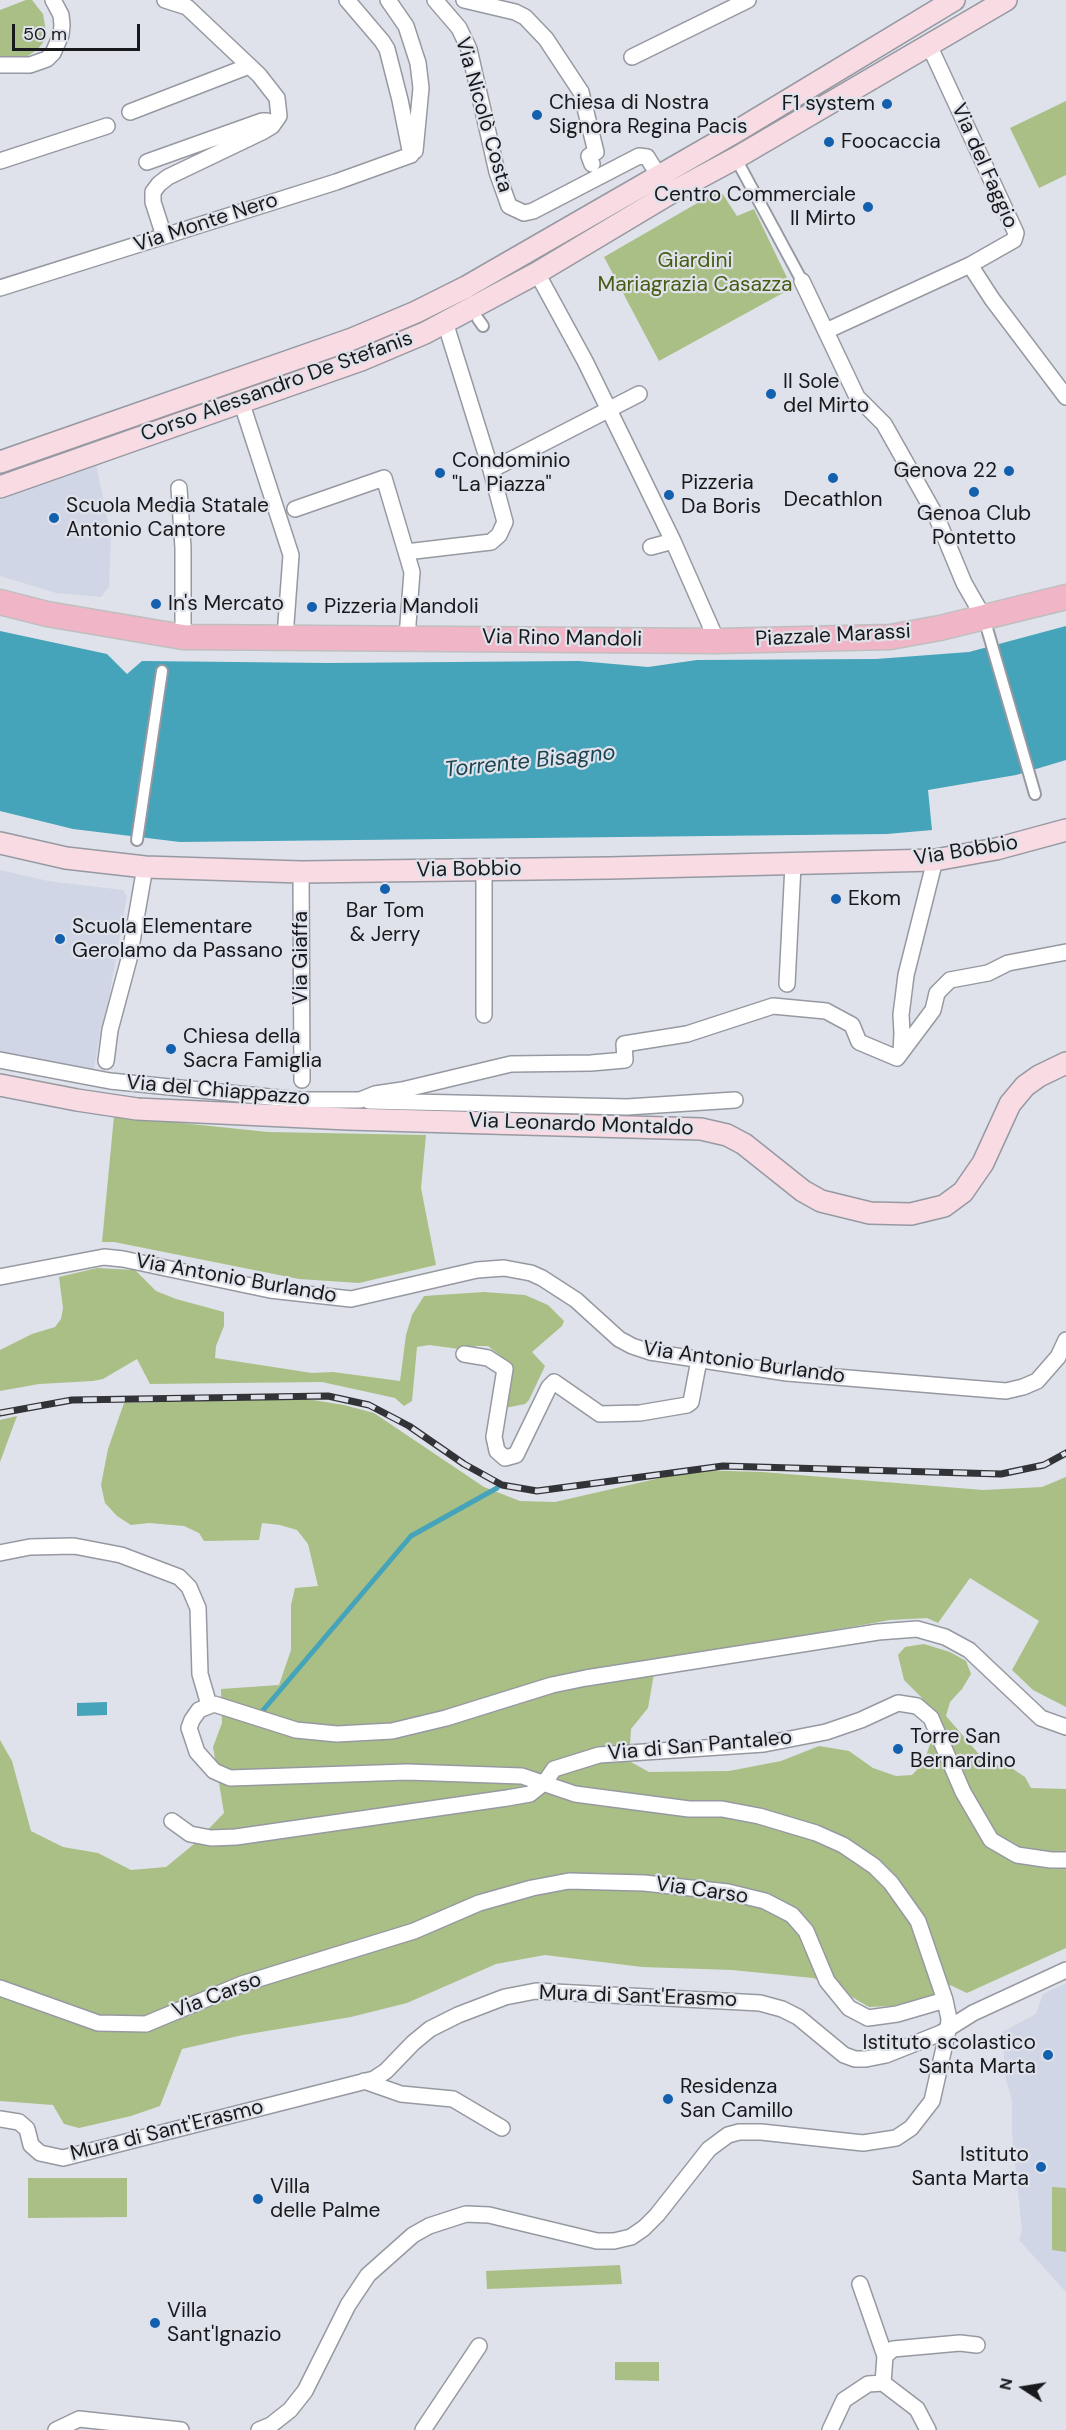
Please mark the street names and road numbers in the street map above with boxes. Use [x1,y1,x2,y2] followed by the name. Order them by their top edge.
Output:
[449,35,517,195] street label: Via Nicolò Costa
[945,100,1023,232] street label: Via del Faggio
[131,188,281,258] street label: Via Monte Nero
[138,326,416,448] street label: Corso Alessandro De Stefanis
[754,619,912,653] street label: Piazzale Marassi
[482,625,642,653] street label: Via Rino Mandoli
[912,830,1020,872] street label: Via Bobbio
[416,856,522,884] street label: Via Bobbio
[288,911,314,1005] street label: Via Giaffa
[125,1070,311,1112] street label: Via del Chiappazzo
[468,1108,694,1142] street label: Via Leonardo Montaldo
[133,1249,339,1309] street label: Via Antonio Burlando
[641,1336,847,1390] street label: Via Antonio Burlando
[607,1725,793,1767] street label: Via di San Pantaleo
[654,1872,750,1910] street label: Via Carso
[169,1968,265,2024] street label: Via Carso
[538,1981,738,2013] street label: Mura di Sant'Erasmo
[68,2095,266,2167] street label: Mura di Sant'Erasmo

